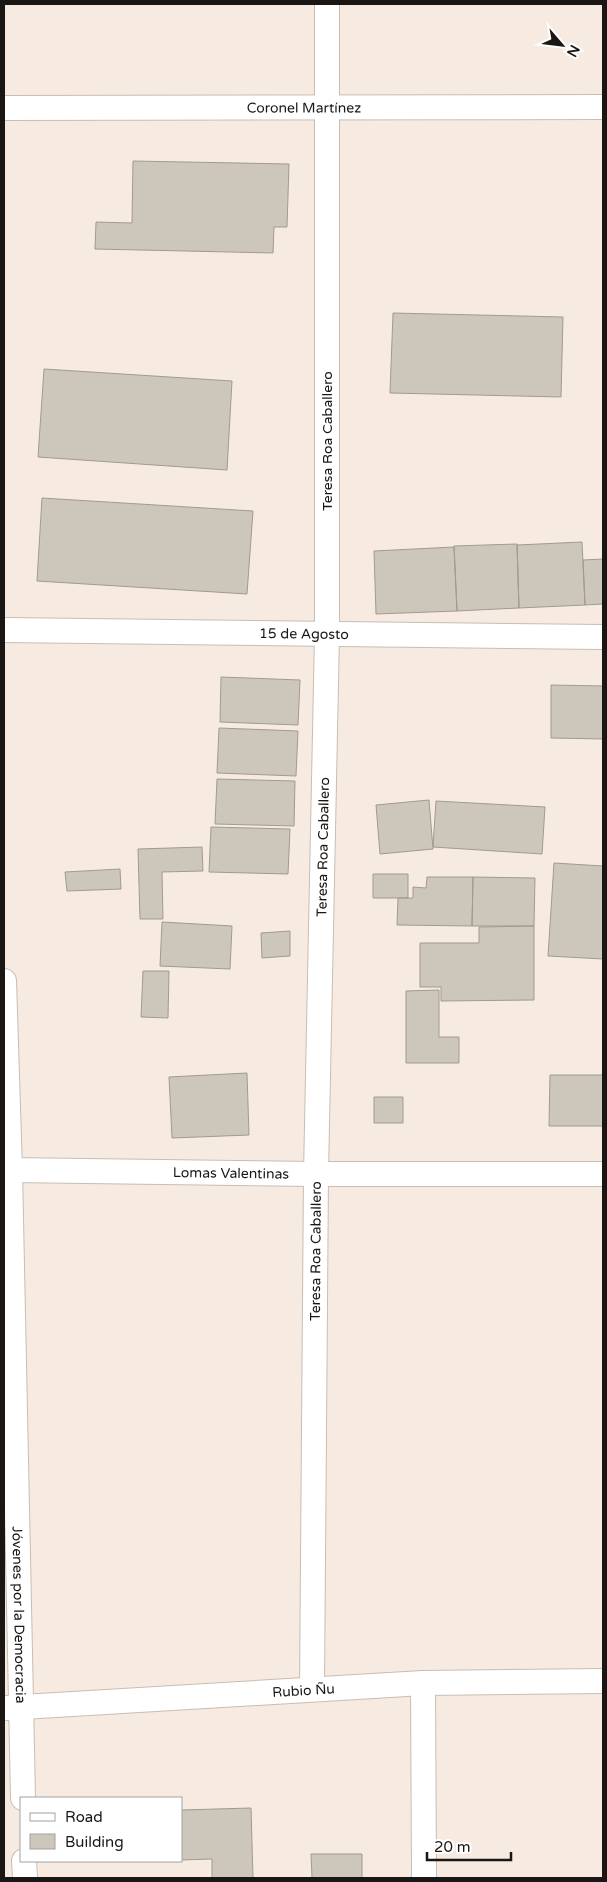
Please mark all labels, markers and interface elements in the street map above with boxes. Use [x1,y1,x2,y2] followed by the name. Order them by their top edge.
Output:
[537,20,587,70] north arrow
[563,42,583,60] text: N
[247,99,361,117] street label: Coronel Martínez
[319,371,336,511] street label: Teresa Roa Caballero
[259,625,349,643] street label: 15 de Agosto
[313,777,333,917] street label: Teresa Roa Caballero
[173,1164,290,1183] street label: Lomas Valentinas
[307,1181,325,1321] street label: Teresa Roa Caballero
[8,1526,29,1704] street label: Jóvenes por la Democracia
[272,1680,335,1701] street label: Rubio Ñu
[20,1797,182,1862] legend
[65,1808,103,1826] text: Road
[427,1830,511,1862] scale bar
[65,1833,124,1851] text: Building
[434,1838,471,1856] text: 20 m

